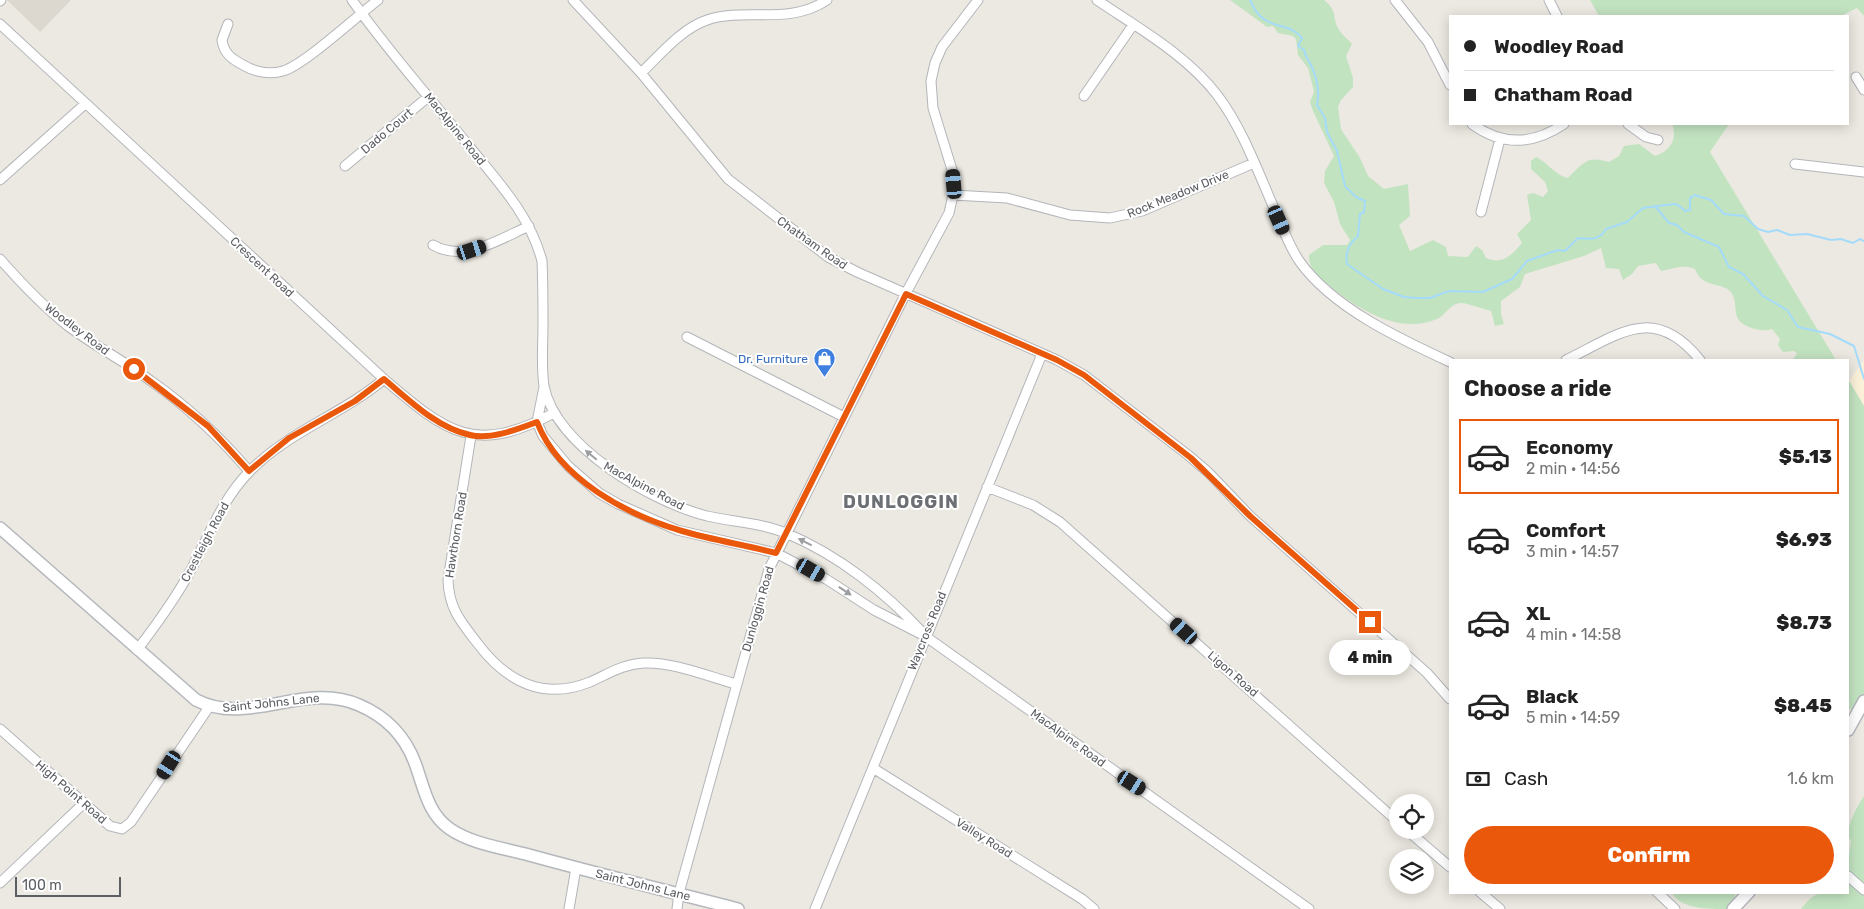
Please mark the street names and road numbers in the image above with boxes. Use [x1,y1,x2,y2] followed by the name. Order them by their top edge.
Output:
[422,90,488,168] street label: MacAlpine Road
[358,105,416,157] street label: Dado Court
[1125,167,1231,221] street label: Rock Meadow Drive
[774,214,850,272] street label: Chatham Road
[227,234,297,300] street label: Crescent Road
[42,300,112,358] street label: Woodley Road
[601,459,687,513] street label: MacAlpine Road
[442,491,470,579] street label: Hawthorn Road
[178,500,232,584] street label: Crestleigh Road
[739,565,777,653] street label: Dunloggin Road
[905,590,949,672] street label: Waycross Road
[1205,648,1261,700] street label: Ligon Road
[222,691,320,715] street label: Saint Johns Lane
[1028,706,1108,770] street label: MacAlpine Road
[33,757,109,827] street label: High Point Road
[953,815,1015,861] street label: Valley Road
[594,866,692,904] street label: Saint Johns Lane

